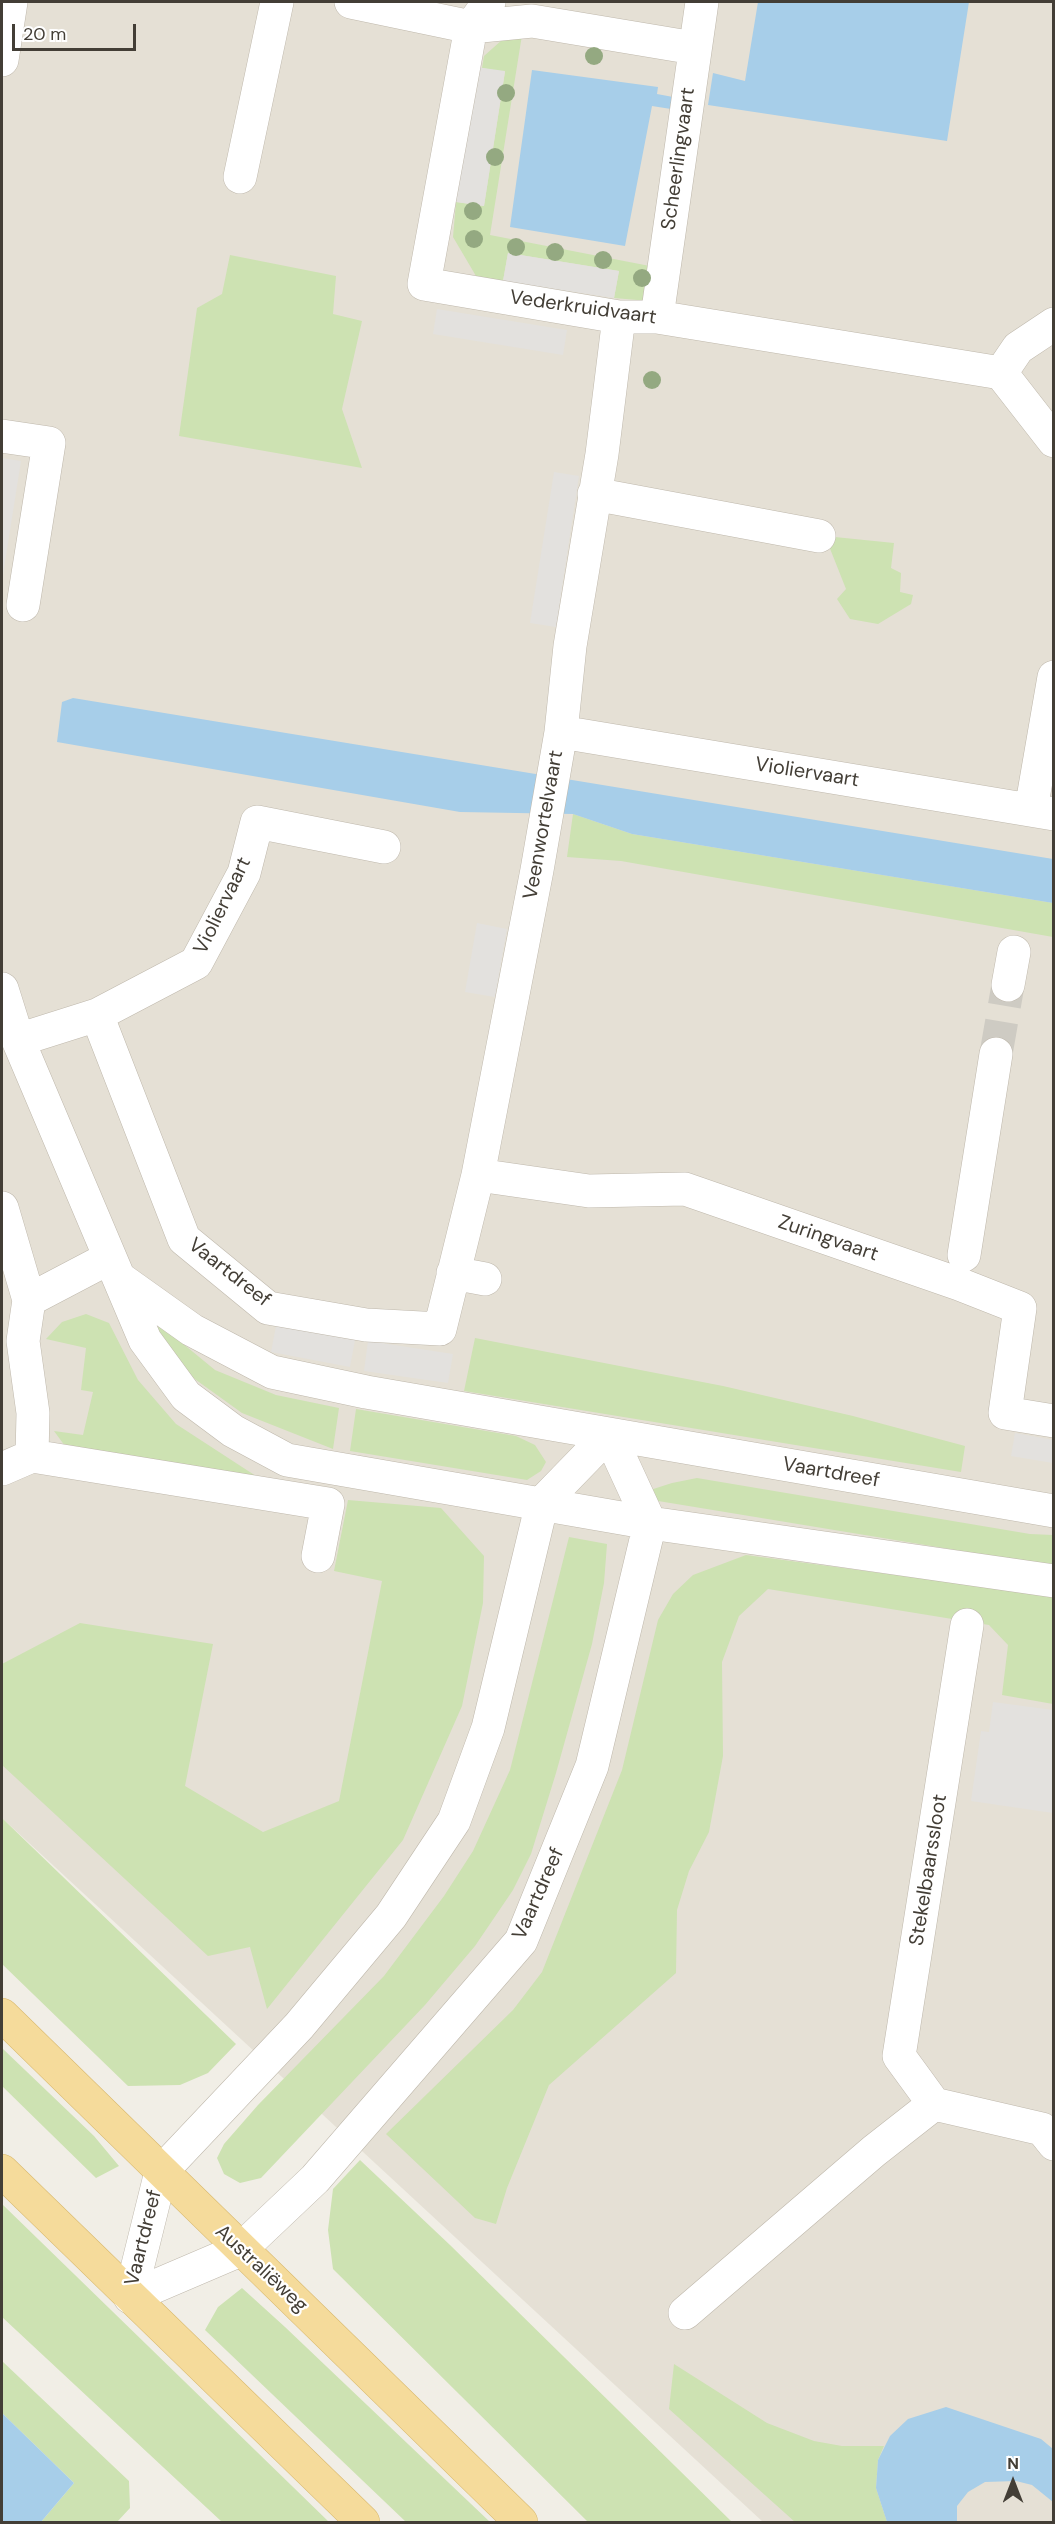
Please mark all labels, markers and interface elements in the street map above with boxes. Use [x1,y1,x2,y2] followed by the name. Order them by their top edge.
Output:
[15,12,140,50] scale bar
[23,22,66,46] text: 20 m
[657,86,701,232] street label: Scheerlingvaart
[508,286,658,330] street label: Vederkruidvaart
[519,749,569,901] street label: Veenwortelvaart
[753,753,861,793] street label: Violiervaart
[189,854,257,958] street label: Violiervaart
[775,1211,881,1267] street label: Zuringvaart
[183,1233,275,1313] street label: Vaartdreef
[781,1453,881,1493] street label: Vaartdreef
[905,1793,953,1947] street label: Stekelbaarssloot
[508,1844,570,1944] street label: Vaartdreef
[120,2188,168,2288] street label: Vaartdreef
[210,2220,312,2318] street label: Australiëweg
[983,2452,1043,2512] north arrow
[1007,2453,1019,2474] text: N

